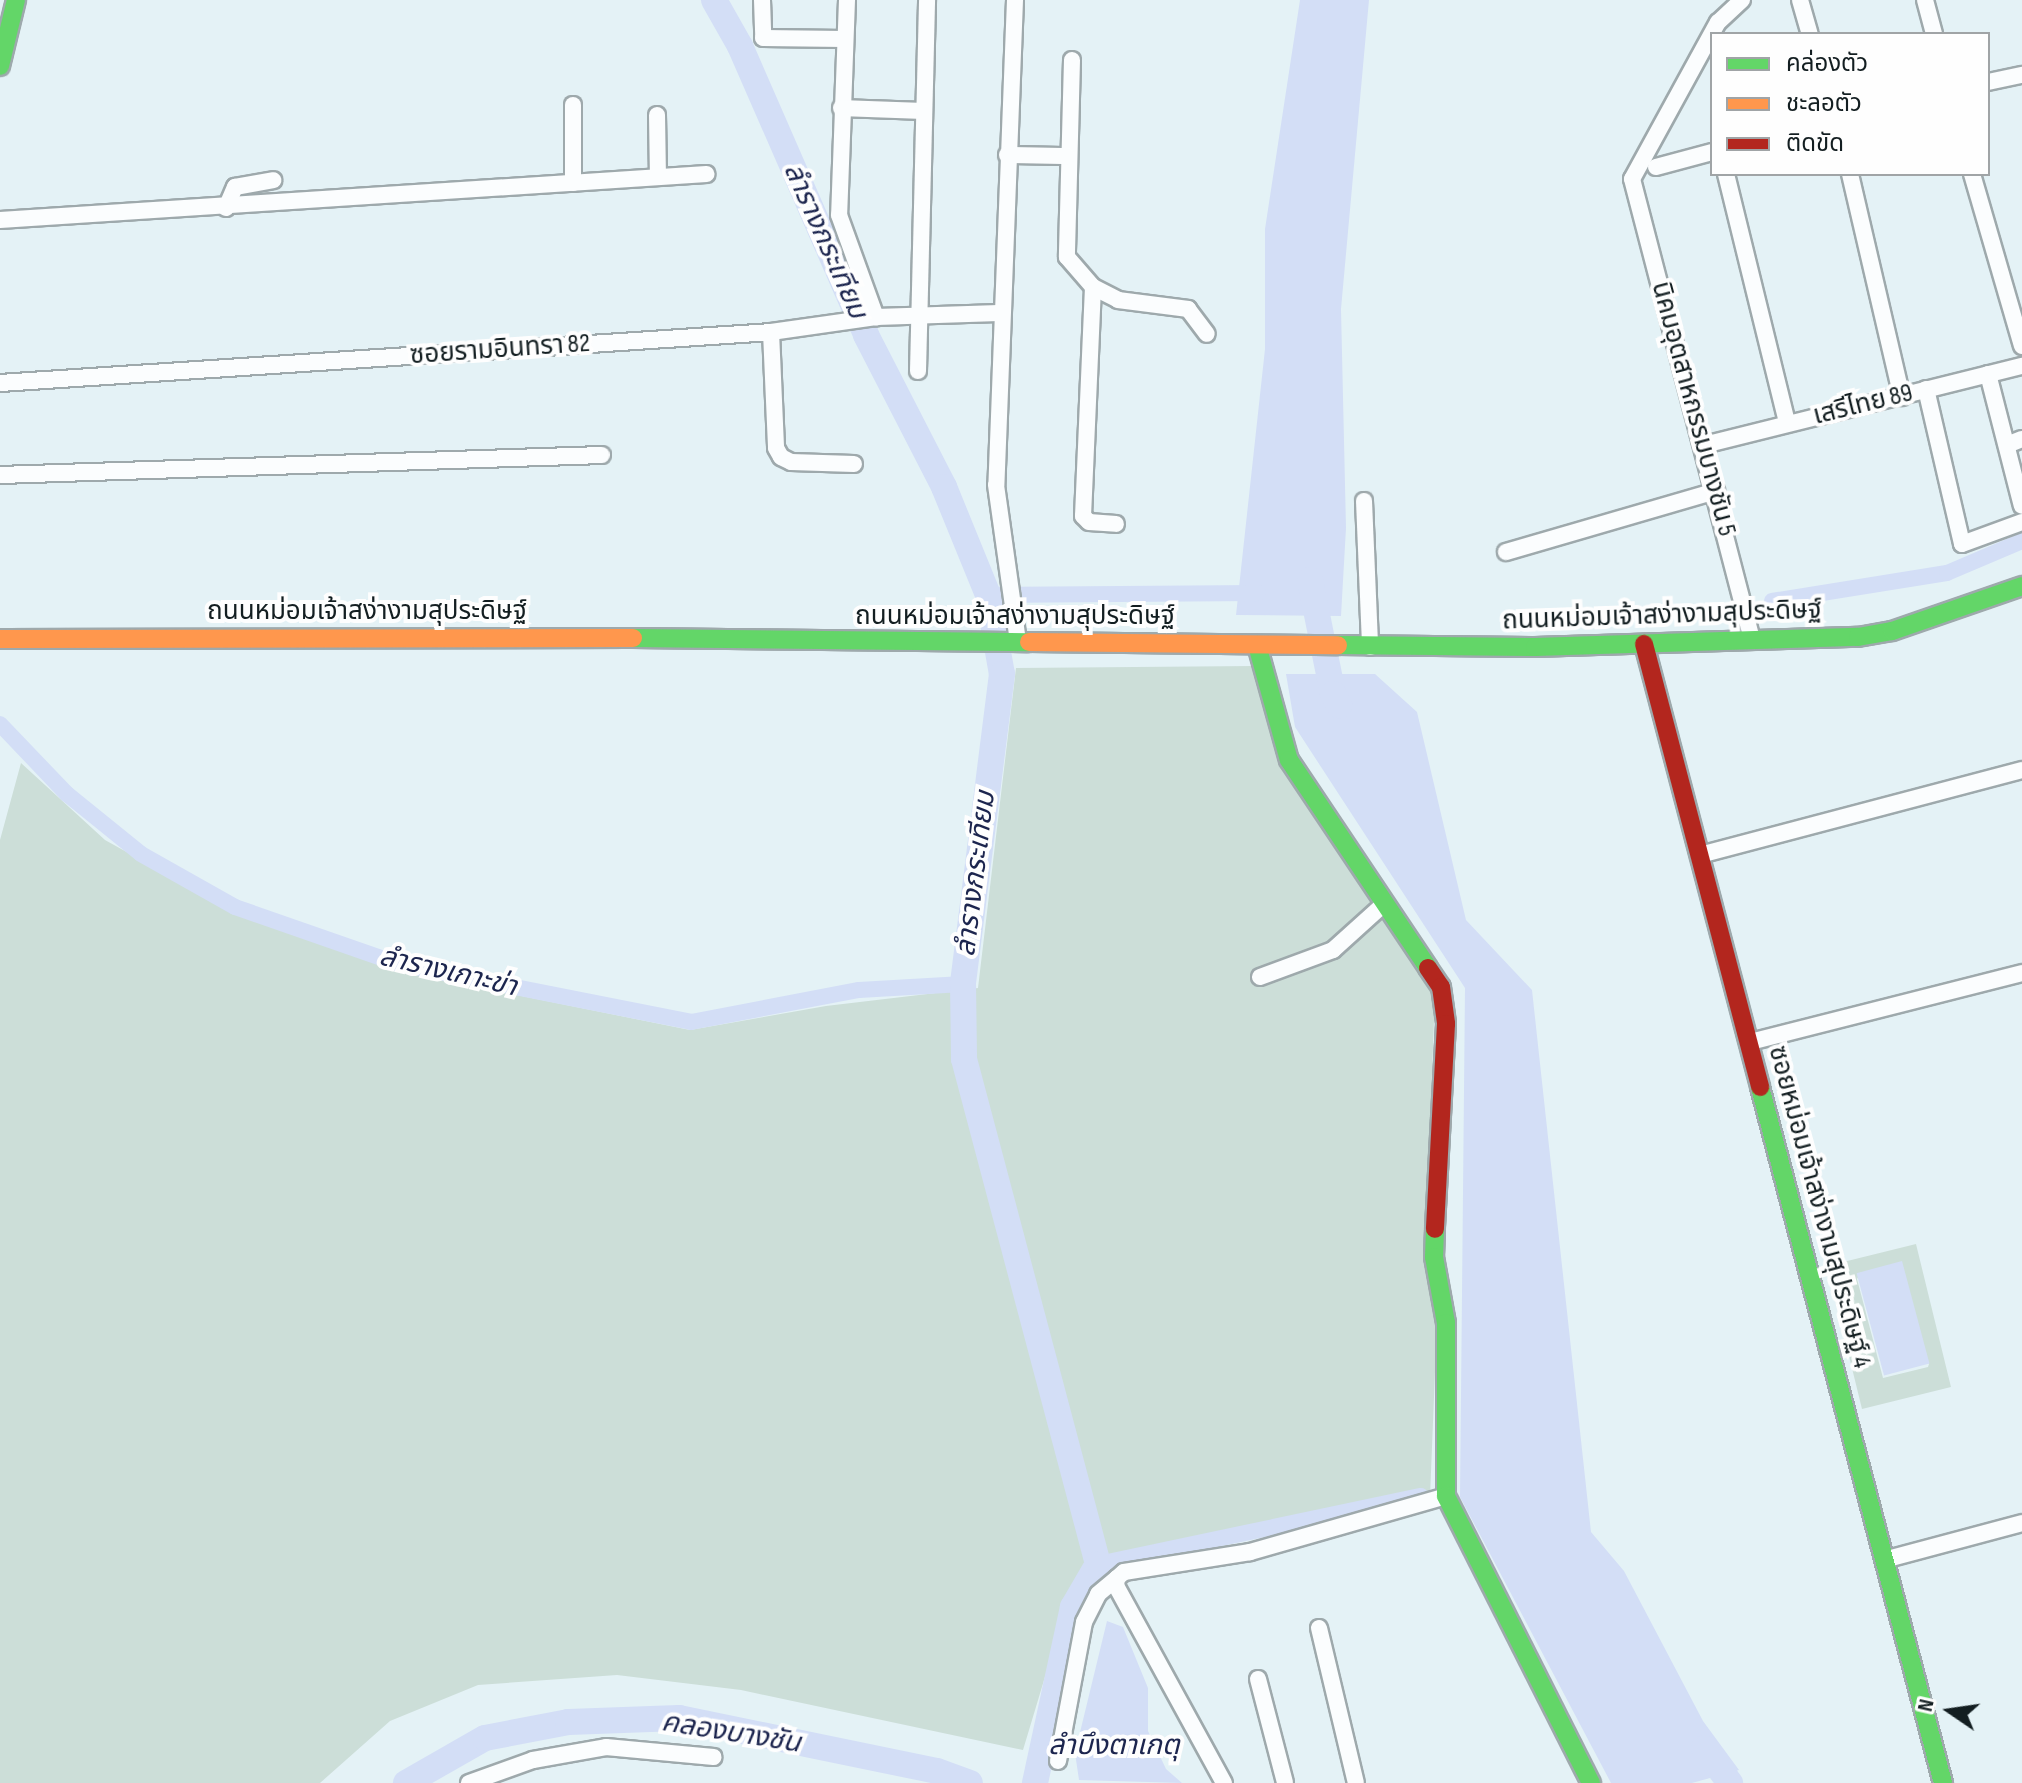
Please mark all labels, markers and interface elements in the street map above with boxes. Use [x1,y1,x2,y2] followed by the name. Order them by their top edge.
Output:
[1710,32,1990,176] legend
[1786,49,1868,78] text: คล่องตัว
[1786,89,1862,118] text: ชะลอตัว
[1786,129,1844,158] text: ติดขัด
[776,158,874,324] water label: ลำรางกระเทียม
[1644,278,1742,540] street label: นิคมอุตสาหกรรมบางชัน 5
[409,328,591,372] street label: ซอยรามอินทรา 82
[1810,378,1916,432] street label: เสรีไทย 89
[1502,595,1822,637] street label: ถนนหม่อมเจ้าสง่างามสุประดิษฐ์
[207,596,527,628] street label: ถนนหม่อมเจ้าสง่างามสุประดิษฐ์
[855,601,1175,633] street label: ถนนหม่อมเจ้าสง่างามสุประดิษฐ์
[949,789,1003,959] water label: ลำรางกระเทียม
[376,940,520,1004] water label: ลำรางเกาะข่า
[1761,1043,1877,1371] street label: ซอยหม่อมเจ้าสง่างามสุประดิษฐ์ 4
[1910,1671,1990,1751] north arrow
[1912,1697,1941,1714] text: N
[659,1705,803,1761] water label: คลองบางชัน
[1048,1729,1180,1763] water label: ลำบึงตาเกตุ

